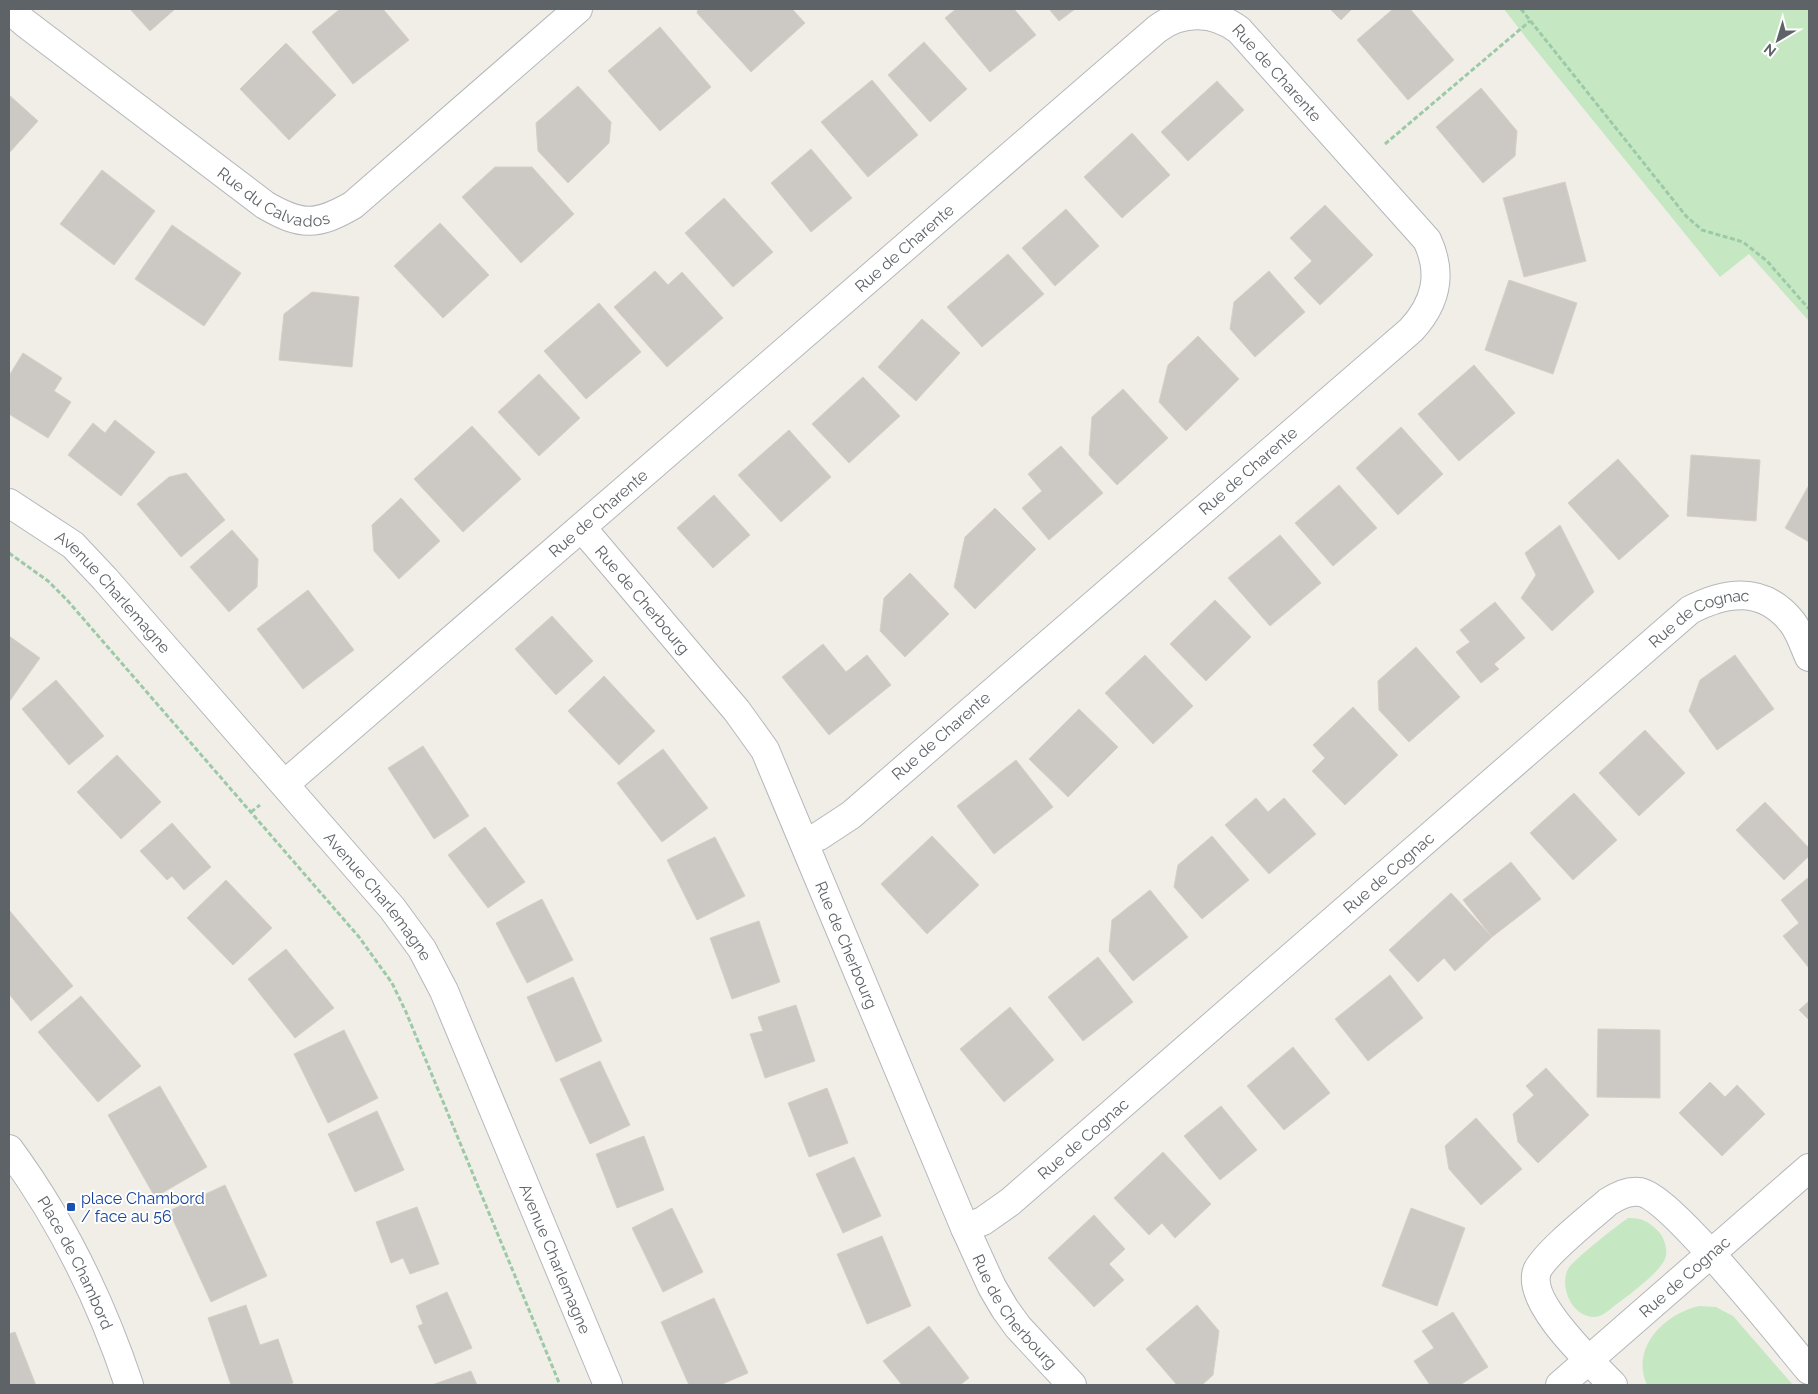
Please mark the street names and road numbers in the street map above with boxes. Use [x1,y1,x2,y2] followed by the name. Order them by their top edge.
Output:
[1229,20,1326,125] street label: Rue de Charente
[214,163,332,230] street label: Rue du Calvados
[851,200,957,296] street label: Rue de Charente
[1195,423,1301,519] street label: Rue de Charente
[545,465,651,561] street label: Rue de Charente
[52,527,175,657] street label: Avenue Charlemagne
[591,542,694,658] street label: Rue de Cherbourg
[1645,586,1750,651] street label: Rue de Cognac
[888,688,994,784] street label: Rue de Charente
[320,828,436,964] street label: Avenue Charlemagne
[1339,828,1438,917] street label: Rue de Cognac
[811,878,882,1011] street label: Rue de Cherbourg
[1034,1094,1132,1183] street label: Rue de Cognac
[516,1181,595,1337] street label: Avenue Charlemagne
[34,1192,117,1332] street label: Place de Chambord
[1635,1232,1734,1321] street label: Rue de Cognac
[969,1251,1061,1373] street label: Rue de Cherbourg

